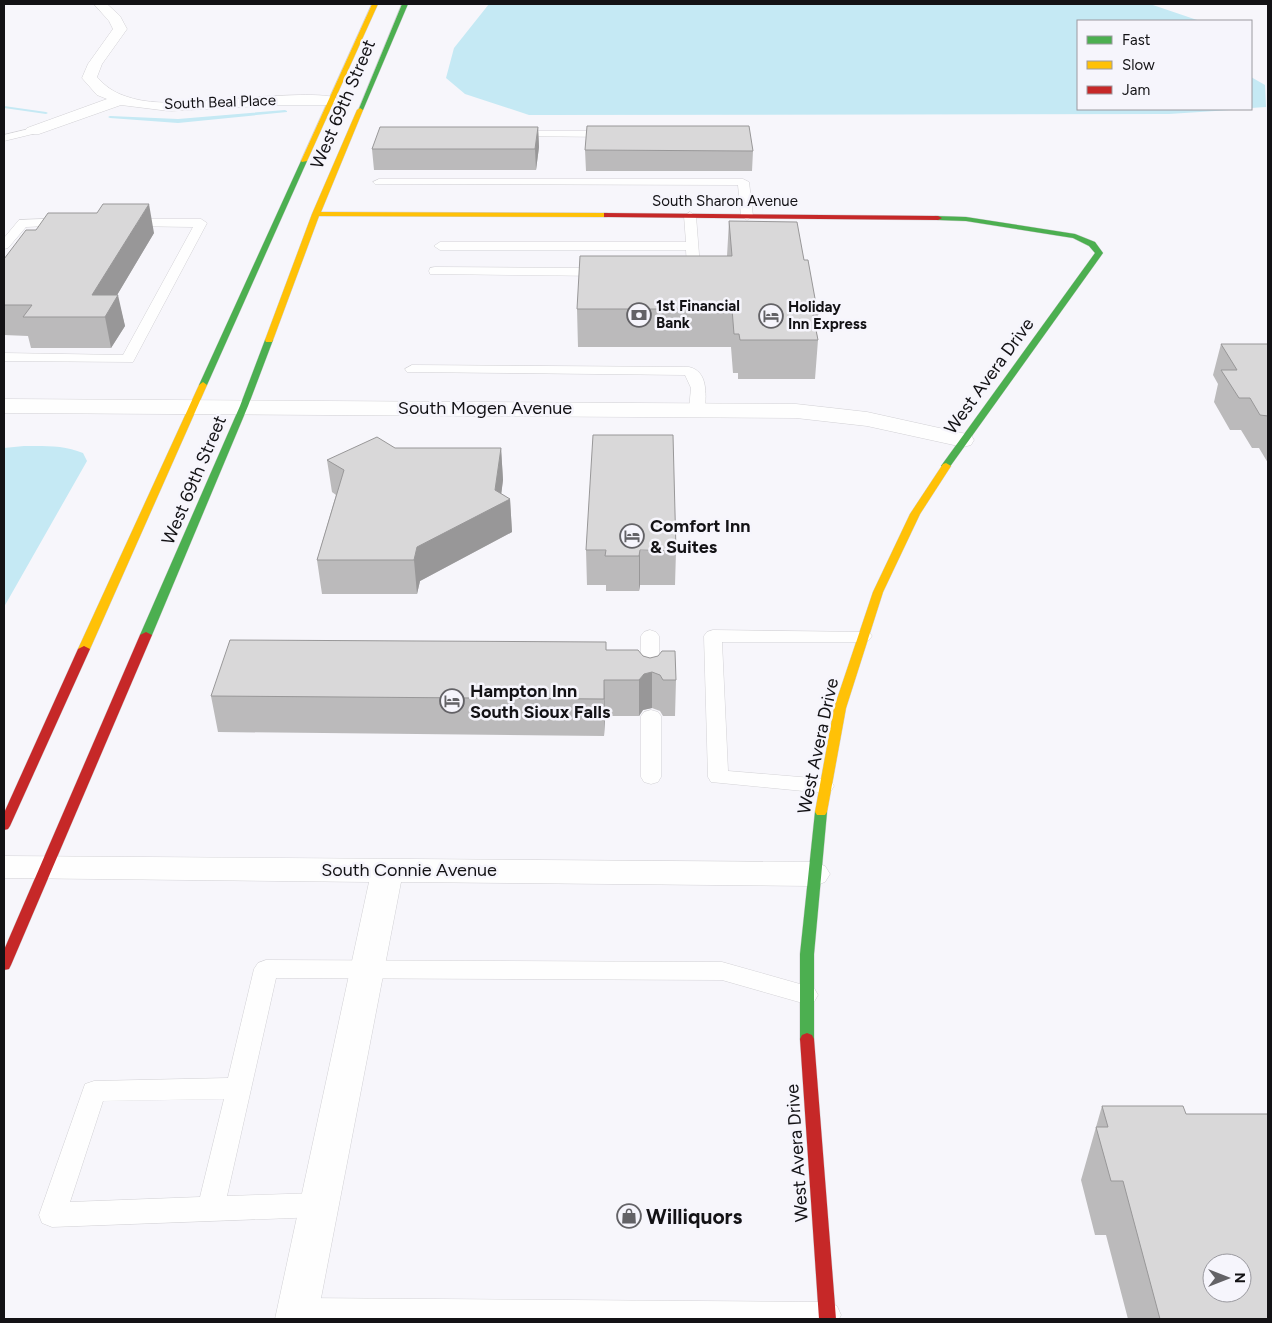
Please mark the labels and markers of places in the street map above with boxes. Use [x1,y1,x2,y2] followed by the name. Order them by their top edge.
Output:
[656,297,740,332] place label: 1st Financial Bank
[788,298,867,333] place label: Holiday Inn Express
[626,302,652,328] bank icon: 1st Financial Bank
[758,303,784,329] hotel icon: Holiday Inn Express
[650,515,751,558] place label: Comfort Inn & Suites
[619,523,645,549] hotel icon: Comfort Inn & Suites
[470,680,611,723] place label: Hampton Inn South Sioux Falls
[439,688,465,714] hotel icon: Hampton Inn South Sioux Falls
[616,1203,642,1229] shop icon: Williquors
[646,1204,743,1229] place label: Williquors

